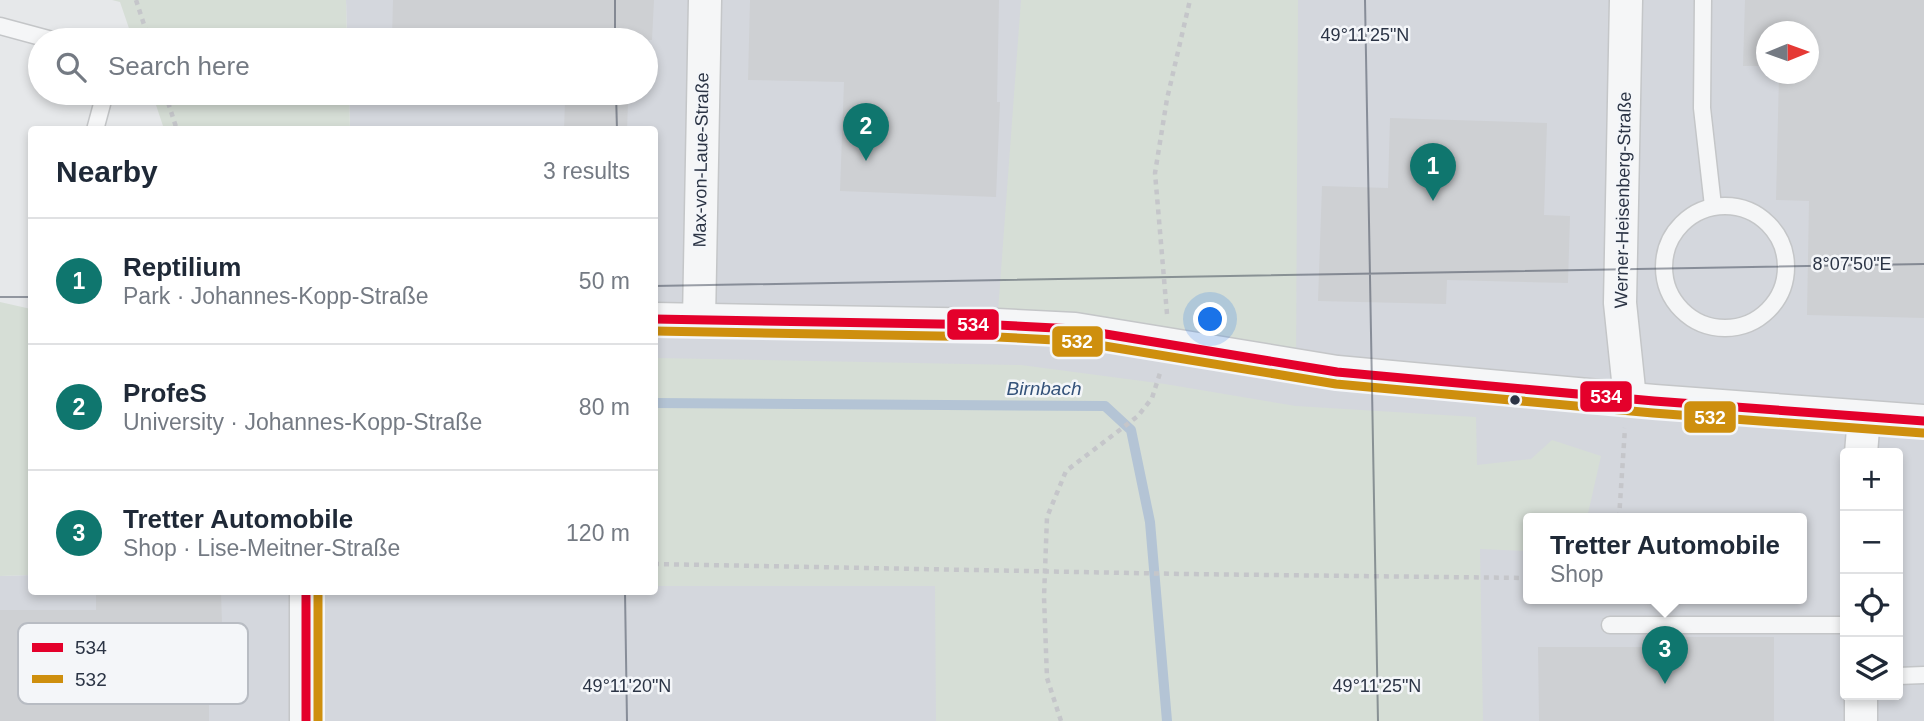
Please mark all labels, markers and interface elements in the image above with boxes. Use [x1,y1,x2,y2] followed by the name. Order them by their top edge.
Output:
[1756,21,1819,84] north arrow
[1321,25,1409,45] text: 49°11'25"N
[28,28,658,105] search box
[52,48,90,86] icon: search
[108,51,250,81] text: Search here
[689,72,713,248] street label: Max-von-Laue-Straße
[1611,91,1635,309] street label: Werner-Heisenberg-Straße
[843,103,889,161] pin: 2
[1410,143,1456,201] pin: 1
[56,155,158,188] text: Nearby
[543,158,630,184] text: 3 results
[123,252,241,282] text: Reptilium
[1812,254,1892,274] text: 8°07'50"E
[73,268,85,294] text: 1
[579,268,630,294] text: 50 m
[123,283,429,309] text: Park · Johannes-Kopp-Straße
[1193,302,1227,336] your location
[946,308,1000,341] line badge: 534
[957,314,989,335] text: 534
[1051,325,1104,358] line badge: 532
[1061,331,1093,352] text: 532
[123,378,207,408] text: ProfeS
[1007,378,1082,399] water label: Birnbach
[1579,380,1633,413] line badge: 534
[1590,386,1622,407] text: 534
[1508,393,1522,407] unlabelled marker
[73,394,85,420] text: 2
[579,394,630,420] text: 80 m
[1683,400,1737,434] line badge: 532
[1694,407,1726,428] text: 532
[123,409,482,435] text: University · Johannes-Kopp-Straße
[1840,448,1903,700] map controls
[1840,448,1903,511] button: +
[123,504,353,534] text: Tretter Automobile
[1840,511,1903,574] button: −
[1523,513,1807,604] popup
[73,520,85,546] text: 3
[566,520,630,546] text: 120 m
[1550,530,1780,560] text: Tretter Automobile
[123,535,400,561] text: Shop · Lise-Meitner-Straße
[1550,561,1604,587] text: Shop
[1840,574,1903,637] button: locate
[18,623,248,704] legend
[1642,626,1688,684] pin: 3
[75,637,107,658] text: 534
[1840,637,1903,700] button: layers
[75,669,107,690] text: 532
[583,676,671,696] text: 49°11'20"N
[1333,676,1421,696] text: 49°11'25"N

